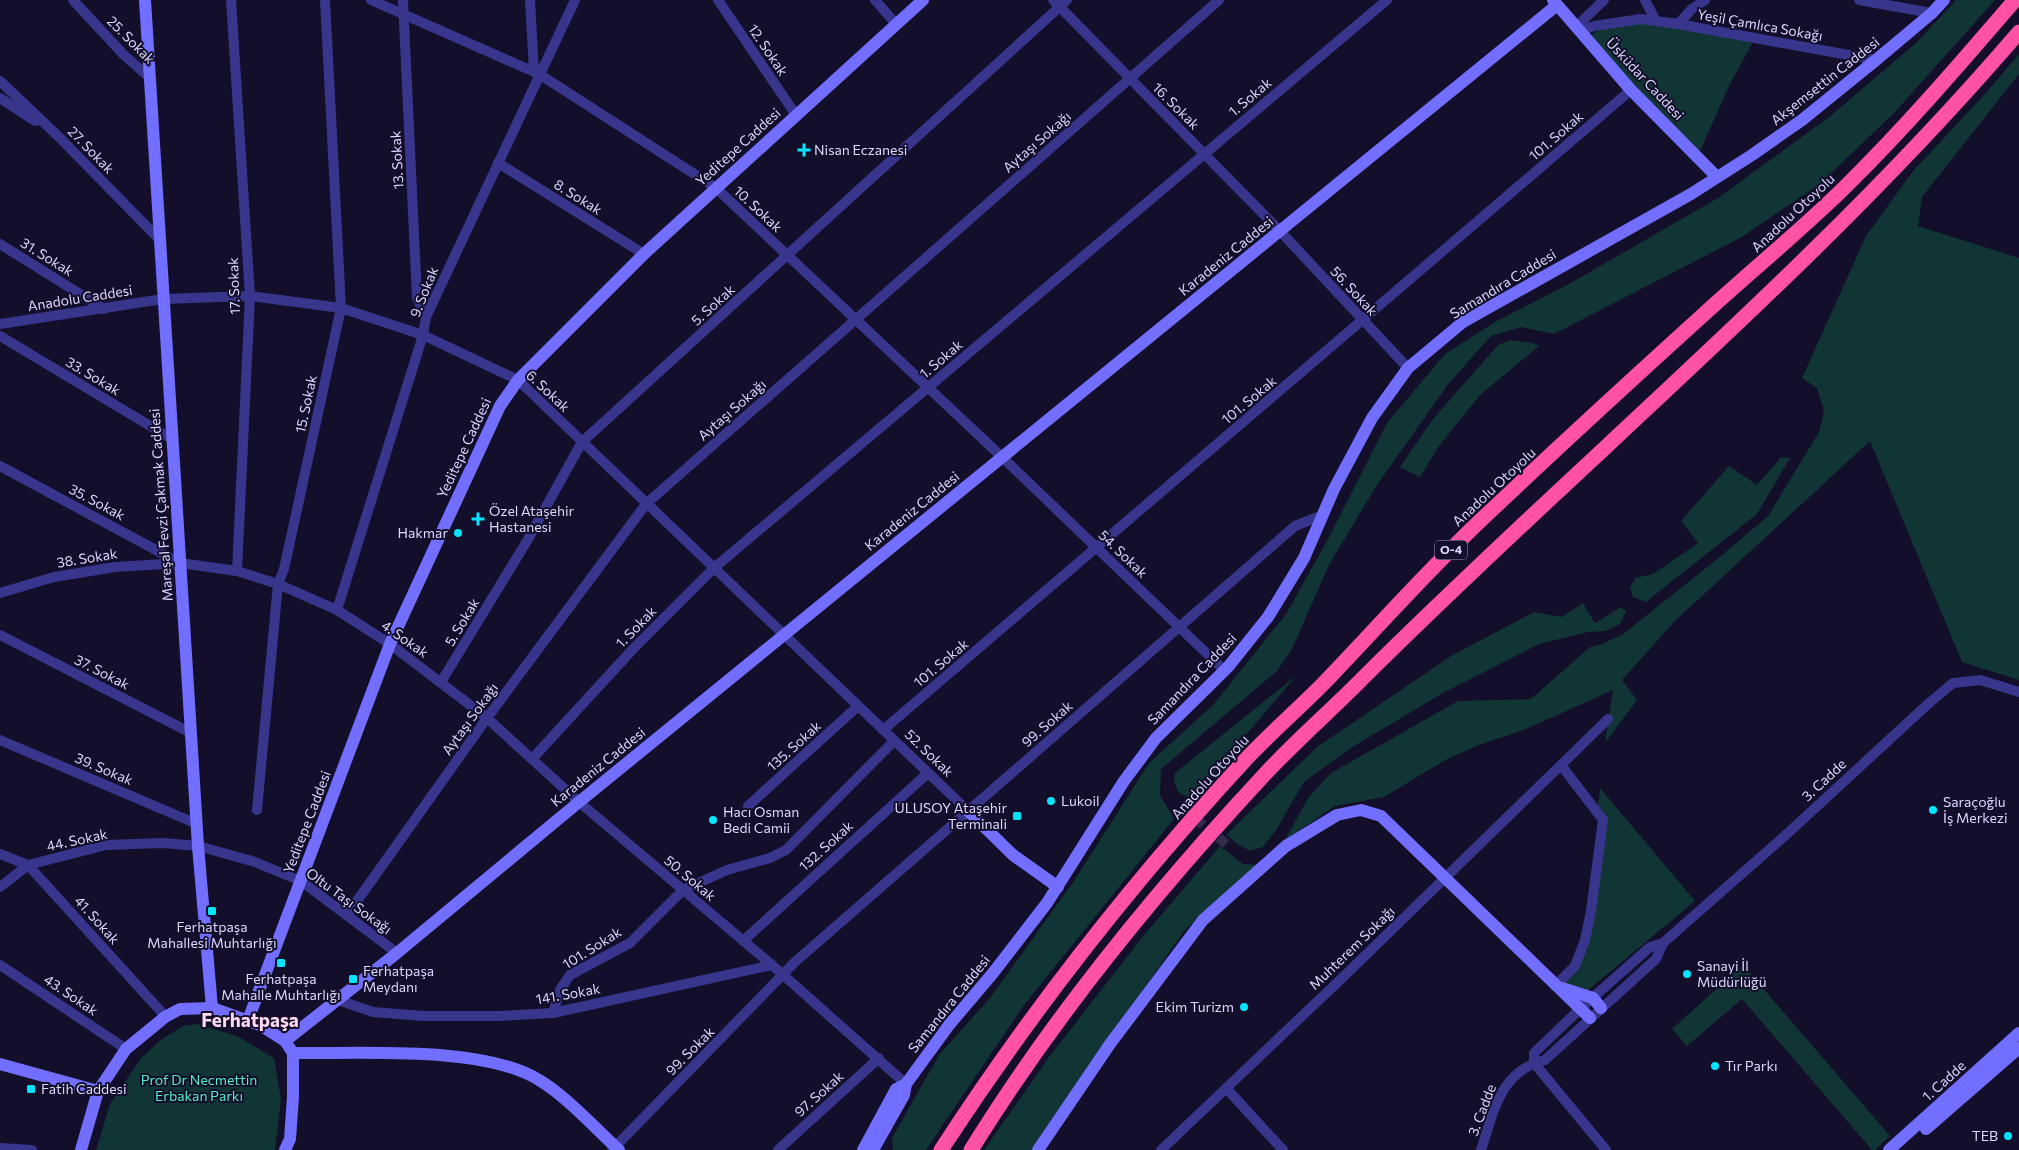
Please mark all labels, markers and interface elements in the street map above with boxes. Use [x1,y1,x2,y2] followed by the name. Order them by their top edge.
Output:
[1696,5,1824,44] street label: Yeşil Çamlıca Sokağı
[104,12,159,67] street label: 25. Sokak
[745,21,792,79] street label: 12. Sokak
[1767,33,1882,128] street label: Akşemsettin Caddesi
[1603,34,1688,123] street label: Üsküdar Caddesi
[1225,73,1275,120] street label: 1. Sokak
[1149,79,1204,133] street label: 16. Sokak
[692,104,784,189] street label: Yeditepe Caddesi
[999,107,1074,176] street label: Aytaşı Sokağı
[1525,107,1587,164] street label: 101. Sokak
[65,122,118,177] street label: 27. Sokak
[386,130,407,190] street label: 13. Sokak
[814,141,907,158] place label: Nisan Eczanesi
[798,144,810,156] marker: Nisan Eczanesi
[1748,170,1838,255] street label: Anadolu Otoyolu
[551,175,606,218] street label: 8. Sokak
[731,182,786,236] street label: 10. Sokak
[1175,212,1276,299] street label: Karadeniz Caddesi
[18,234,77,280] street label: 31. Sokak
[1447,245,1559,322] street label: Samandıra Caddesi
[224,257,243,315] street label: 17. Sokak
[1327,262,1382,319] street label: 56. Sokak
[406,264,442,320] street label: 9. Sokak
[687,280,738,329] street label: 5. Sokak
[26,281,134,314] street label: Anadolu Caddesi
[916,335,966,382] street label: 1. Sokak
[63,353,124,399] street label: 33. Sokak
[523,366,574,415] street label: 6. Sokak
[1218,372,1280,427] street label: 101. Sokak
[291,373,320,434] street label: 15. Sokak
[694,375,769,444] street label: Aytaşı Sokağı
[433,395,494,501] street label: Yeditepe Caddesi
[145,408,176,602] street label: Mareşal Fevzi Çakmak Caddesi
[1449,444,1539,529] street label: Anadolu Otoyolu
[861,467,962,554] street label: Karadeniz Caddesi
[66,480,128,524] street label: 35. Sokak
[489,502,575,535] place label: Özel Ataşehir Hastanesi
[471,512,485,526] marker: Özel Ataşehir Hastanesi
[397,524,448,541] place label: Hakmar
[1095,526,1152,581] street label: 54. Sokak
[452,527,464,539] marker: Hakmar
[1435,540,1467,560] road number: O-4
[55,544,119,571] street label: 38. Sokak
[441,594,483,649] street label: 5. Sokak
[612,602,660,651] street label: 1. Sokak
[379,616,432,661] street label: 4. Sokak
[1144,629,1240,728] street label: Samandıra Caddesi
[910,635,972,690] street label: 101. Sokak
[72,650,133,693] street label: 37. Sokak
[438,679,501,758] street label: Aytaşı Sokağı
[1018,697,1076,750] street label: 99. Sokak
[763,717,824,774] street label: 135. Sokak
[547,723,648,810] street label: Karadeniz Caddesi
[902,725,957,780] street label: 52. Sokak
[1167,731,1252,822] street label: Anadolu Otoyolu
[73,749,136,788] street label: 39. Sokak
[1798,755,1849,804] street label: 3. Cadde
[279,768,334,876] street label: Yeditepe Caddesi
[1061,792,1100,809] place label: Lukoil
[1943,793,2008,826] place label: Saraçoğlu İş Merkezi
[1045,795,1057,807] marker: Lukoil
[895,799,1007,832] place label: ULUSOY Ataşehir Terminali
[723,803,799,836] place label: Hacı Osman Bedi Camii
[1927,804,1939,816] marker: Saraçoğlu İş Merkezi
[1011,810,1023,822] marker: ULUSOY Ataşehir Terminali
[707,814,719,826] marker: Hacı Osman Bedi Camii
[795,817,856,874] street label: 132. Sokak
[45,825,109,854] street label: 44. Sokak
[661,851,720,904] street label: 50. Sokak
[303,864,395,937] street label: Oltu Taşı Sokağı
[71,892,124,948] street label: 41. Sokak
[1305,902,1398,993] street label: Muhterem Sokağı
[206,905,218,917] marker: Ferhatpaşa Mahallesi Muhtarlığı
[147,918,277,951] place label: Ferhatpaşa Mahallesi Muhtarlığı
[559,923,625,972] street label: 101. Sokak
[904,951,993,1056] street label: Samandıra Caddesi
[275,957,287,969] marker: Ferhatpaşa Mahalle Muhtarlığı
[1697,957,1766,990] place label: Sanayi İl Müdürlüğü
[363,962,434,995] place label: Ferhatpaşa Meydanı
[1681,968,1693,980] marker: Sanayi İl Müdürlüğü
[41,970,102,1019] street label: 43. Sokak
[221,970,341,1003] place label: Ferhatpaşa Mahalle Muhtarlığı
[347,973,359,985] marker: Ferhatpaşa Meydanı
[534,979,602,1008] street label: 141. Sokak
[1156,998,1234,1015] place label: Ekim Turizm
[1238,1001,1250,1013] marker: Ekim Turizm
[201,1008,299,1031] district label: Ferhatpaşa
[662,1022,718,1079] street label: 99. Sokak
[1725,1057,1778,1074] place label: Tır Parkı
[1918,1057,1969,1104] street label: 1. Cadde
[1709,1060,1721,1072] marker: Tır Parkı
[791,1067,847,1120] street label: 97. Sokak
[141,1071,257,1104] park label: Prof Dr Necmettin Erbakan Parkı
[41,1080,127,1097] place label: Fatih Caddesi
[1464,1081,1499,1138] street label: 3. Cadde
[25,1083,37,1095] marker: Fatih Caddesi
[1972,1127,1998,1144] place label: TEB
[2002,1130,2014,1142] marker: TEB

